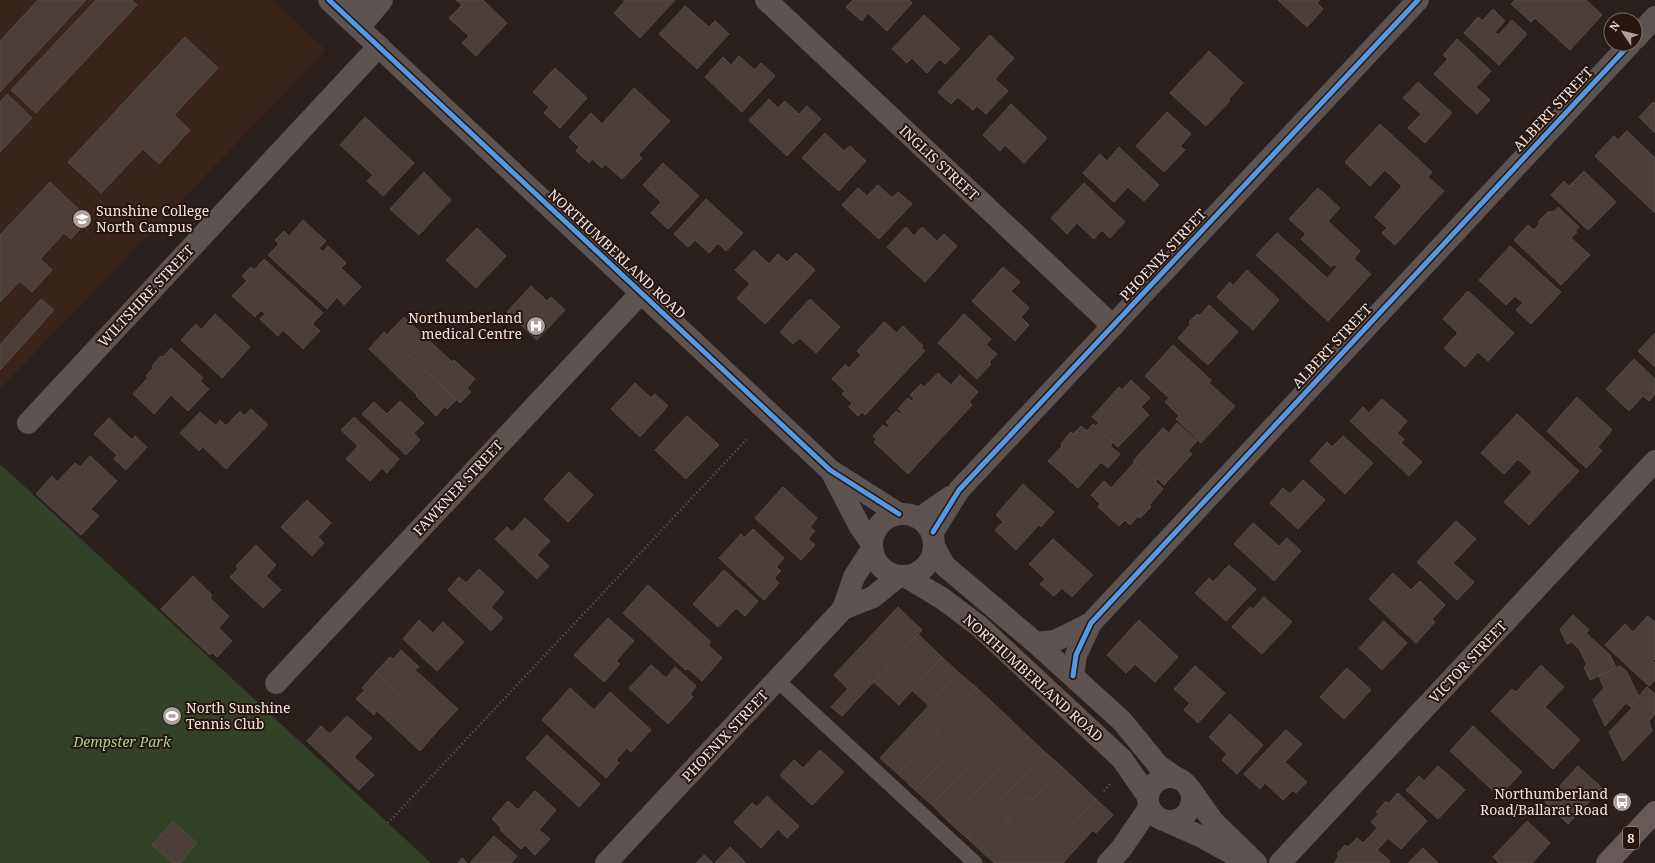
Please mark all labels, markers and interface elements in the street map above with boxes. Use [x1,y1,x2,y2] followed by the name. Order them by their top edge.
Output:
[1603,12,1643,52] north arrow
[1606,18,1623,34] text: N
[1509,62,1597,155] street label: ALBERT STREET
[896,121,983,205] street label: INGLIS STREET
[544,185,690,323] street label: NORTHUMBERLAND ROAD
[96,201,209,236] place label: Sunshine College North Campus
[1115,205,1210,304] street label: PHOENIX STREET
[71,208,93,230] school or university icon: Sunshine College North Campus
[93,240,198,351] street label: WILTSHIRE STREET
[1288,299,1376,392] street label: ALBERT STREET
[408,308,522,343] place label: Northumberland medical Centre
[525,315,547,337] hospital icon: Northumberland medical Centre
[408,436,507,539] street label: FAWKNER STREET
[959,610,1107,746] street label: NORTHUMBERLAND ROAD
[1425,616,1511,707] street label: VICTOR STREET
[677,686,772,785] street label: PHOENIX STREET
[186,698,291,733] place label: North Sunshine Tennis Club
[161,705,183,727] sports icon: North Sunshine Tennis Club
[72,732,172,751] park label: Dempster Park
[1480,784,1608,819] place label: Northumberland Road/Ballarat Road
[1611,791,1633,813] bus stop icon: Northumberland Road/Ballarat Road
[1623,827,1639,849] road number: 8

